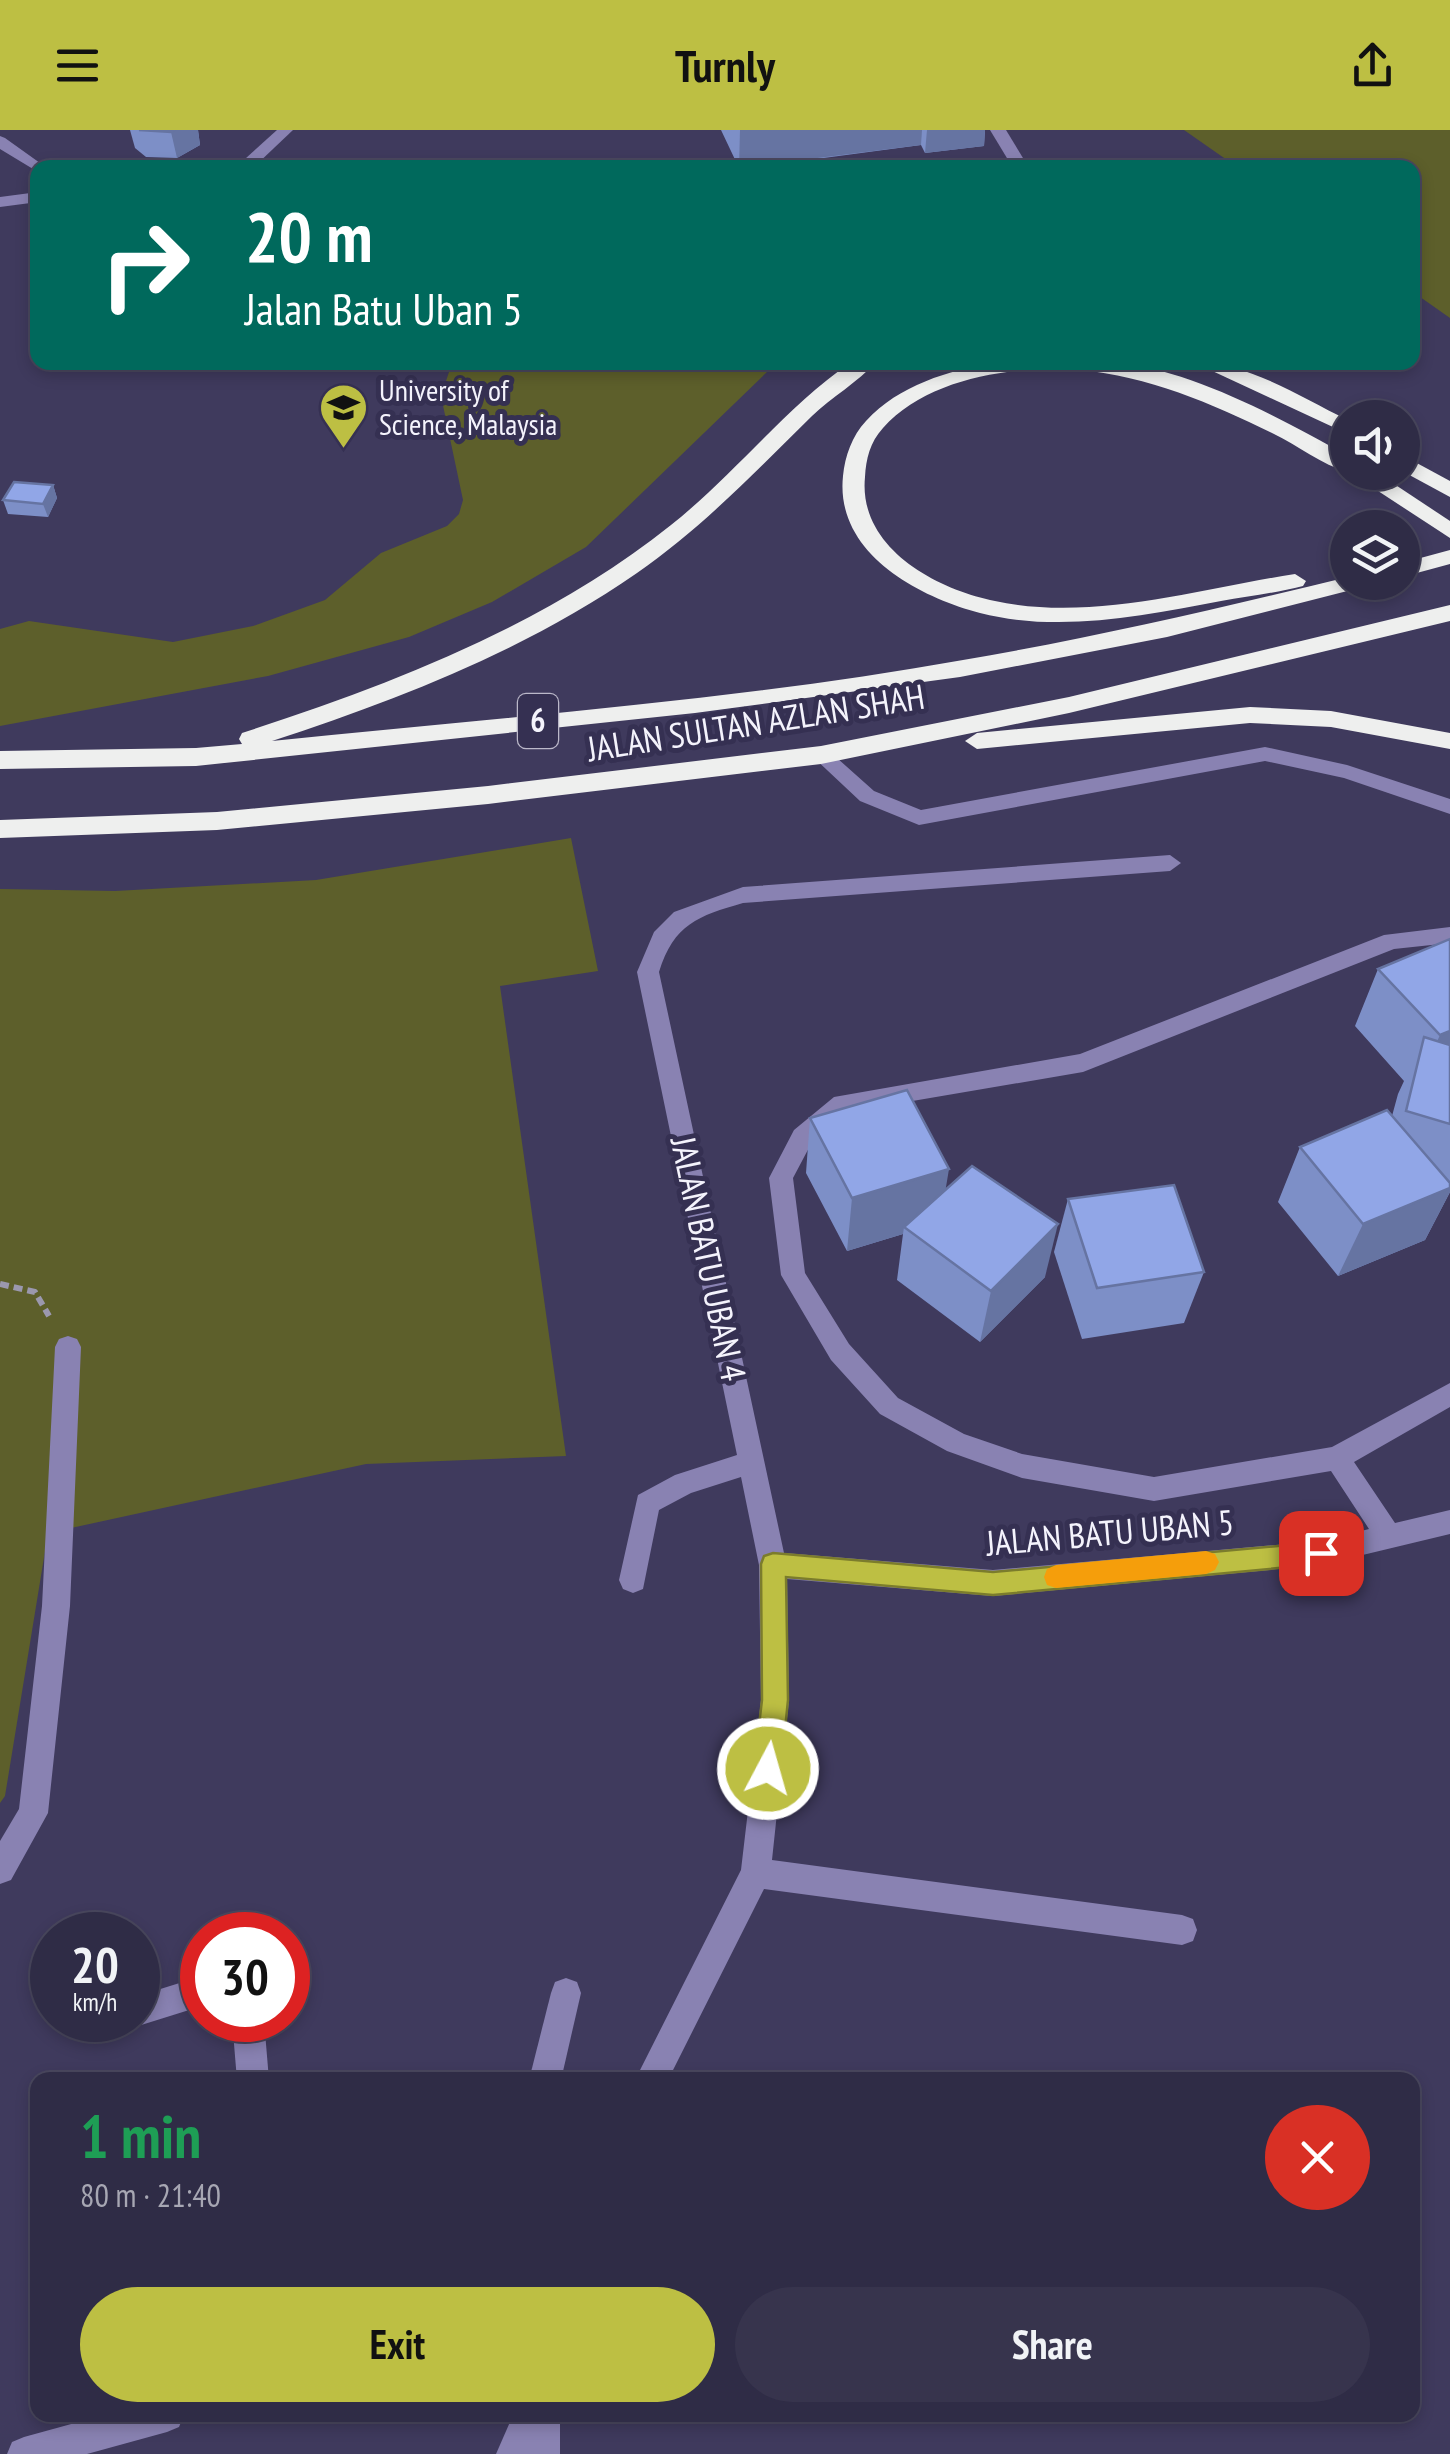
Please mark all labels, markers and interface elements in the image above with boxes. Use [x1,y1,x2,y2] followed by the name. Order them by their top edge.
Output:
[675,36,775,94] text: Turnly
[50,38,105,93] icon: menu
[1345,38,1400,93] icon: share
[245,191,373,281] text: 20 m
[80,200,210,330] icon: right
[245,279,523,337] text: Jalan Batu Uban 5
[379,370,557,443] place label: University of Science, Malaysia
[318,382,370,450] school or university icon: University of Science, Malaysia
[1330,400,1420,600] map controls
[1330,400,1420,490] button: sound
[1330,510,1420,600] button: layers
[583,673,928,772] street label: JALAN SULTAN AZLAN SHAH
[518,694,558,748] road number: 6
[660,1132,757,1385] street label: JALAN BATU UBAN 4
[983,1498,1236,1566] street label: JALAN BATU UBAN 5
[1279,1511,1364,1596] pin
[1294,1526,1349,1581] icon: arrive
[716,1717,820,1821] position arrow
[180,1912,310,2042] speed limit sign: 30
[71,1932,119,1997] text: 20
[73,1986,117,2018] text: km/h
[80,2097,201,2175] text: 1 min
[1265,2105,1370,2210] button: close
[80,2174,221,2216] text: 80 m · 21:40
[80,2287,715,2402] button: Exit
[735,2287,1370,2402] button: Share

